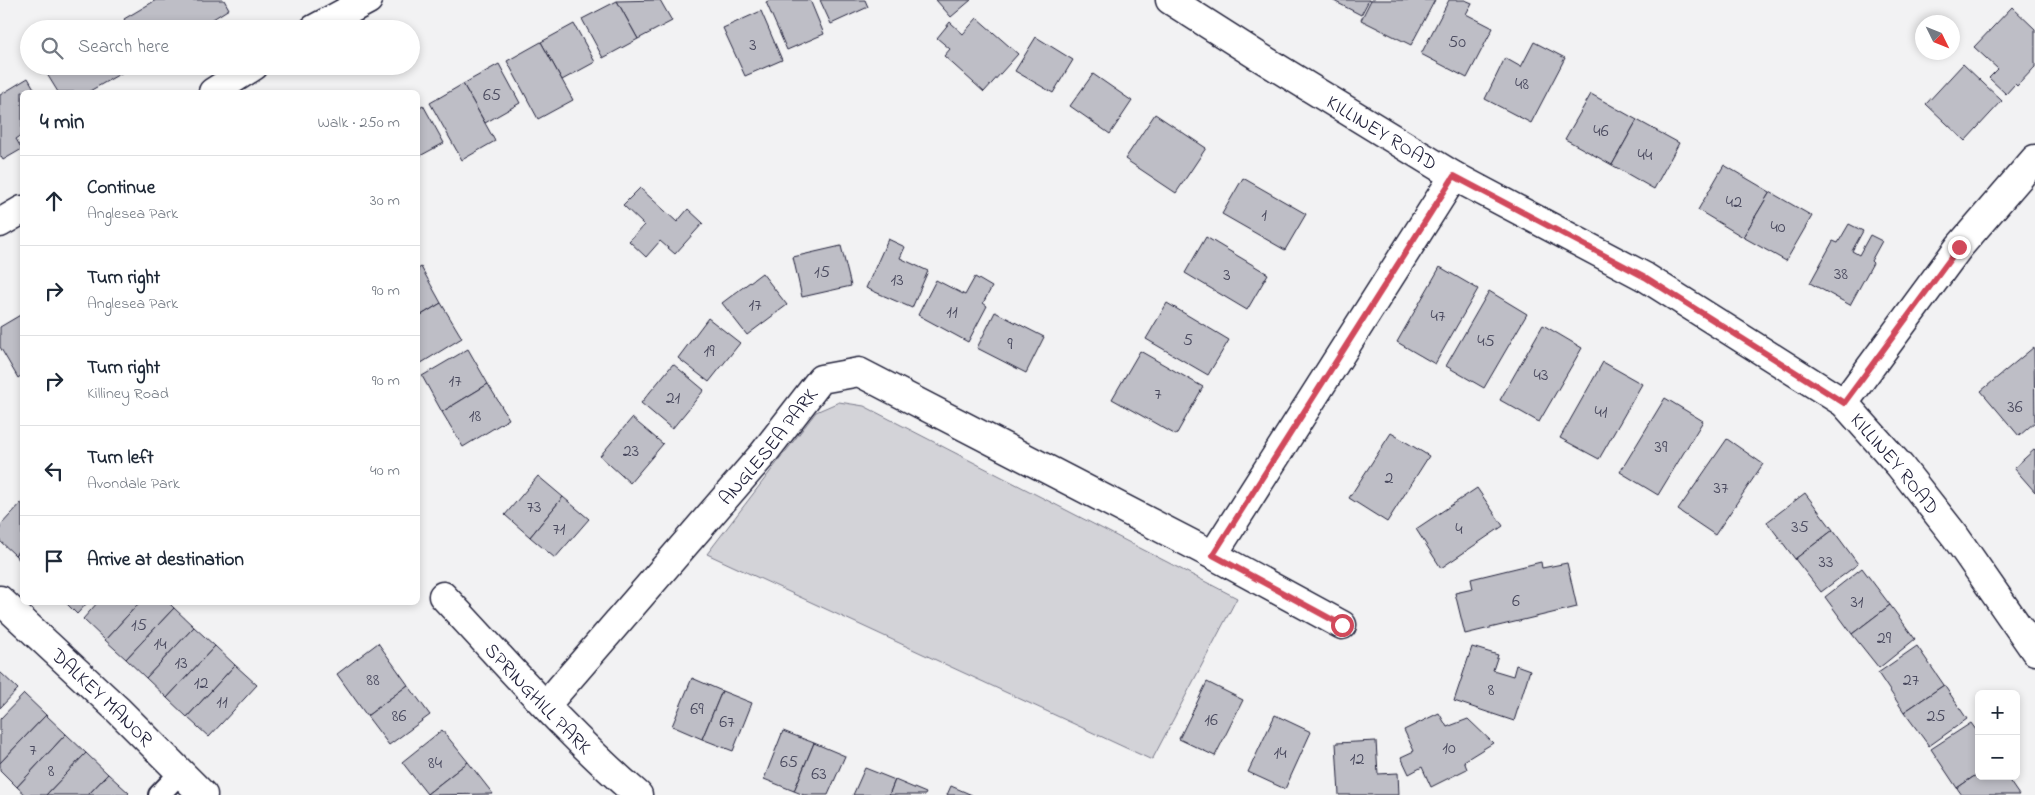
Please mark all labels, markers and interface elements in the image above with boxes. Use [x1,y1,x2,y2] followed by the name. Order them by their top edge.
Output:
[1915,15,1960,60] north arrow
[20,20,420,75] search box
[1448,30,1466,56] house number: 50
[749,33,757,59] house number: 3
[38,34,66,62] icon: search
[78,34,169,61] text: Search here
[1515,72,1529,98] house number: 48
[483,83,501,109] house number: 65
[1320,89,1442,179] street label: KILLINEY ROAD
[40,108,84,138] text: 4 min
[317,111,400,135] text: Walk · 250 m
[1593,119,1609,145] house number: 46
[1638,143,1653,169] house number: 44
[87,175,155,202] text: Continue
[40,187,68,215] icon: ahead
[370,189,400,213] text: 30 m
[1726,190,1742,216] house number: 42
[87,202,178,226] text: Anglesea Park
[1261,203,1267,229] house number: 1
[1770,215,1786,241] house number: 40
[1948,236,1971,259] route end
[814,260,830,286] house number: 15
[1834,262,1848,288] house number: 38
[1223,263,1231,289] house number: 3
[87,265,160,292] text: Turn right
[890,268,904,294] house number: 13
[40,277,68,305] icon: right
[372,279,400,303] text: 90 m
[87,292,178,316] text: Anglesea Park
[748,293,762,319] house number: 17
[946,300,958,326] house number: 11
[1431,304,1446,330] house number: 47
[1183,328,1193,354] house number: 5
[1477,329,1495,355] house number: 45
[1007,332,1013,358] house number: 9
[703,339,715,365] house number: 19
[87,355,160,382] text: Turn right
[1534,363,1548,389] house number: 43
[40,367,68,395] icon: right
[372,369,400,393] text: 90 m
[448,369,462,395] house number: 17
[87,382,169,406] text: Killiney Road
[713,382,826,513] street label: ANGLESEA PARK
[1154,382,1162,408] house number: 7
[666,386,681,412] house number: 21
[2007,395,2023,421] house number: 36
[1594,400,1608,426] house number: 41
[469,404,481,430] house number: 18
[1842,408,1945,522] street label: KILLINEY ROAD
[1655,435,1668,461] house number: 39
[623,439,639,465] house number: 23
[87,445,154,472] text: Turn left
[40,457,68,485] icon: left
[370,459,400,483] text: 40 m
[1385,466,1394,492] house number: 2
[87,472,180,496] text: Avondale Park
[1714,476,1729,502] house number: 37
[527,495,541,521] house number: 73
[1791,515,1809,541] house number: 35
[552,517,566,543] house number: 71
[1455,517,1463,543] house number: 4
[40,547,68,575] icon: arrive
[87,547,244,574] text: Arrive at destination
[1819,550,1833,576] house number: 33
[1512,589,1520,615] house number: 6
[1850,590,1864,616] house number: 31
[131,613,147,639] house number: 15
[1331,614,1354,637] route start
[1877,626,1892,652] house number: 29
[153,632,167,658] house number: 14
[477,637,598,763] street label: SPRINGHILL PARK
[43,642,159,755] street label: DALKEY MANOR
[174,651,188,677] house number: 13
[366,668,380,694] house number: 88
[1903,668,1920,694] house number: 27
[194,671,208,697] house number: 12
[1488,678,1495,704] house number: 8
[216,690,228,716] house number: 11
[1975,690,2020,780] map controls
[1975,690,2020,735] button: +
[690,697,704,723] house number: 69
[392,704,406,730] house number: 86
[1926,704,1946,730] house number: 25
[1204,708,1218,734] house number: 16
[719,710,735,736] house number: 67
[1975,735,2020,780] button: −
[1442,736,1456,762] house number: 10
[29,738,37,764] house number: 7
[1273,741,1287,767] house number: 14
[1350,747,1364,773] house number: 12
[780,750,798,776] house number: 65
[428,751,443,777] house number: 84
[48,759,55,785] house number: 8
[811,762,827,788] house number: 63

